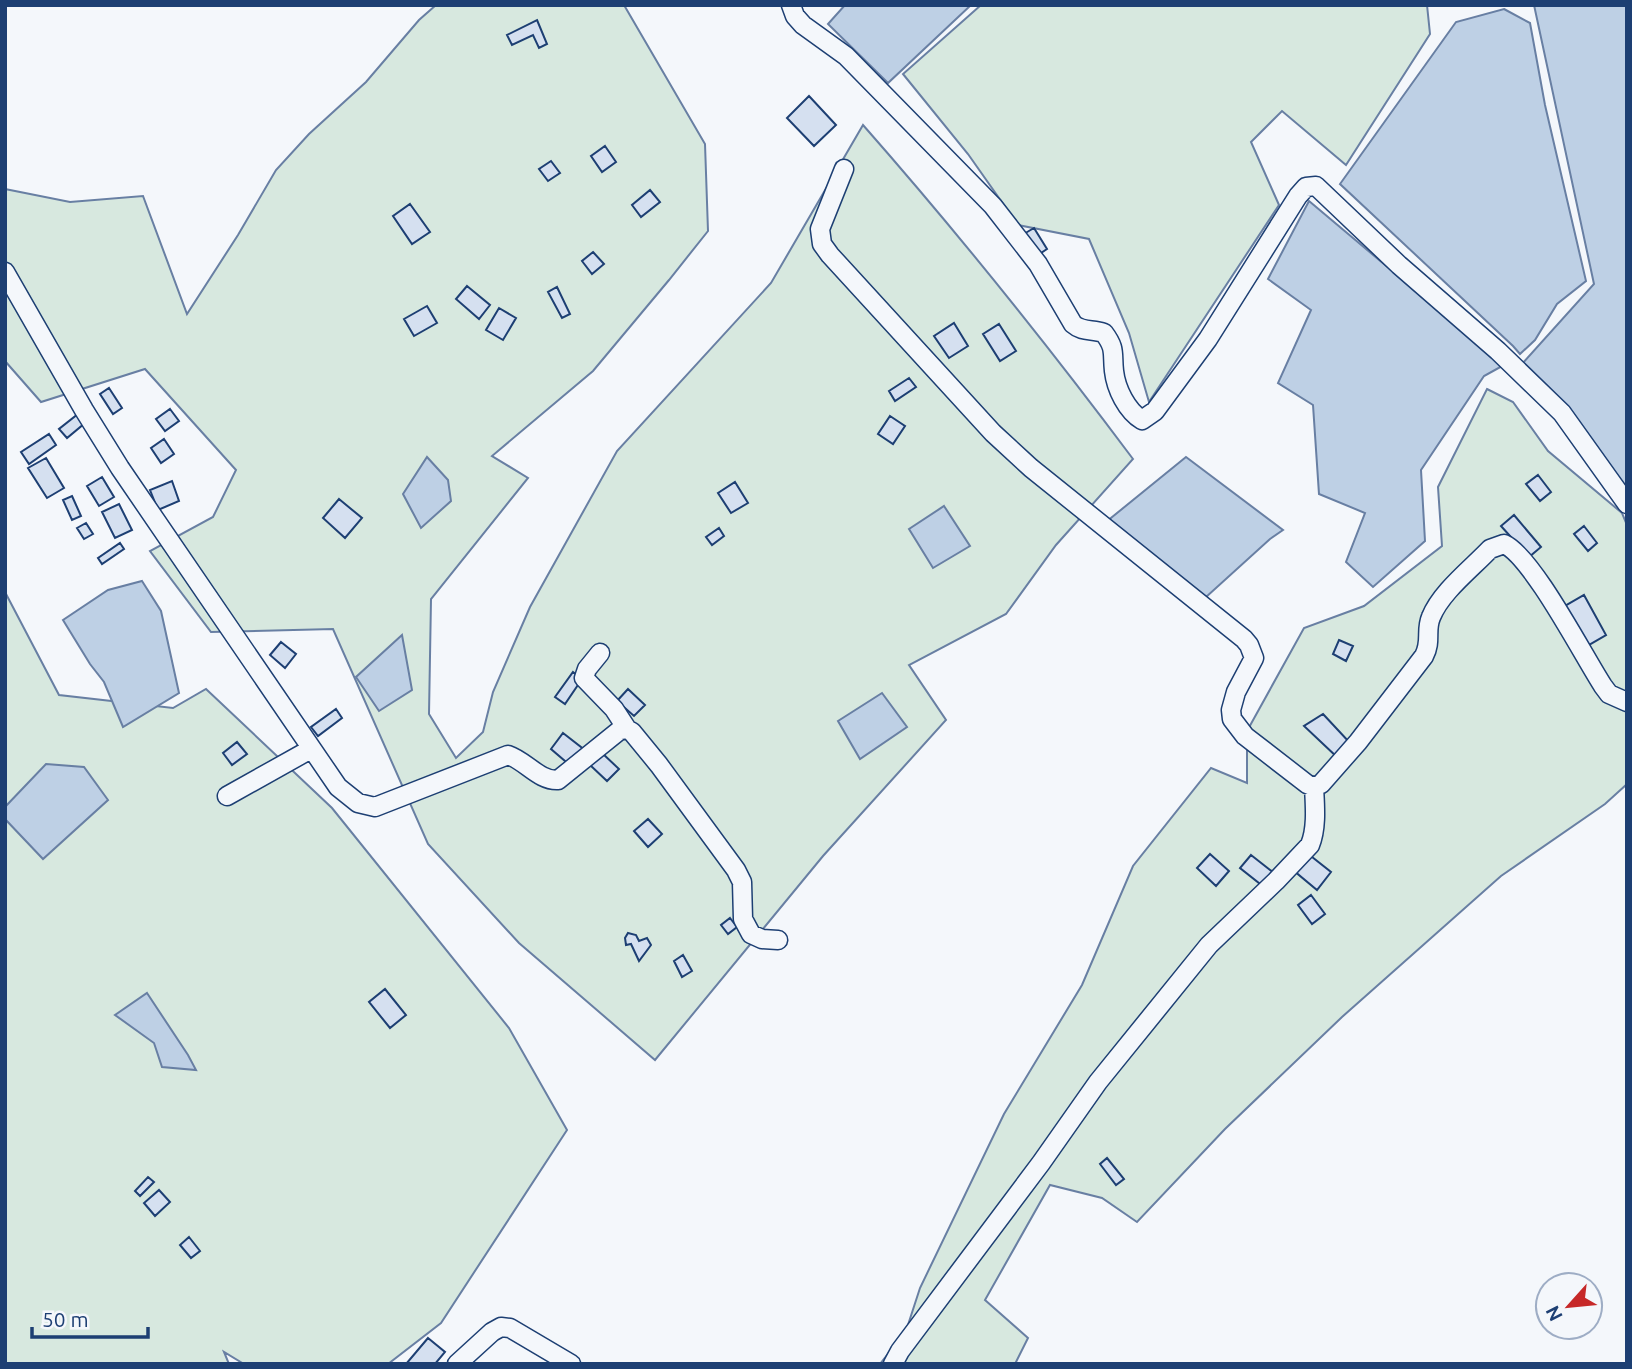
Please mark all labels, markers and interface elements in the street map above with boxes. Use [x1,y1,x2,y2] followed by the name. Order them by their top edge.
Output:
[1534,1271,1604,1341] north arrow
[32,1296,147,1340] scale bar
[1541,1302,1567,1325] text: N
[42,1307,89,1331] text: 50 m

